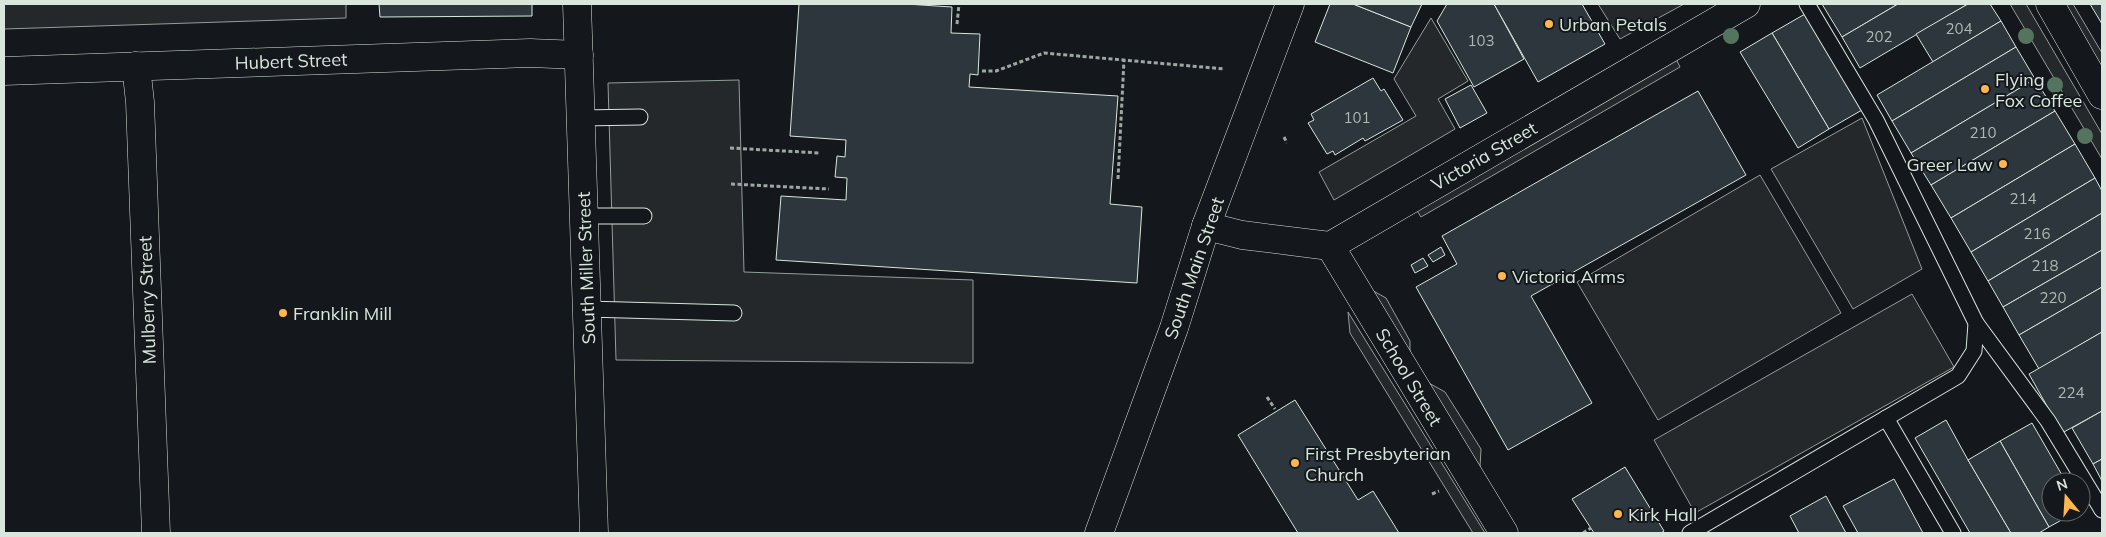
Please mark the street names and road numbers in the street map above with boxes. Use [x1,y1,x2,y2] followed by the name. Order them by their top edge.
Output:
[234,48,348,74] street label: Hubert Street
[1427,116,1541,196] street label: Victoria Street
[572,191,600,345] street label: South Miller Street
[1159,194,1229,342] street label: South Main Street
[133,235,161,365] street label: Mulberry Street
[1371,324,1447,430] street label: School Street

